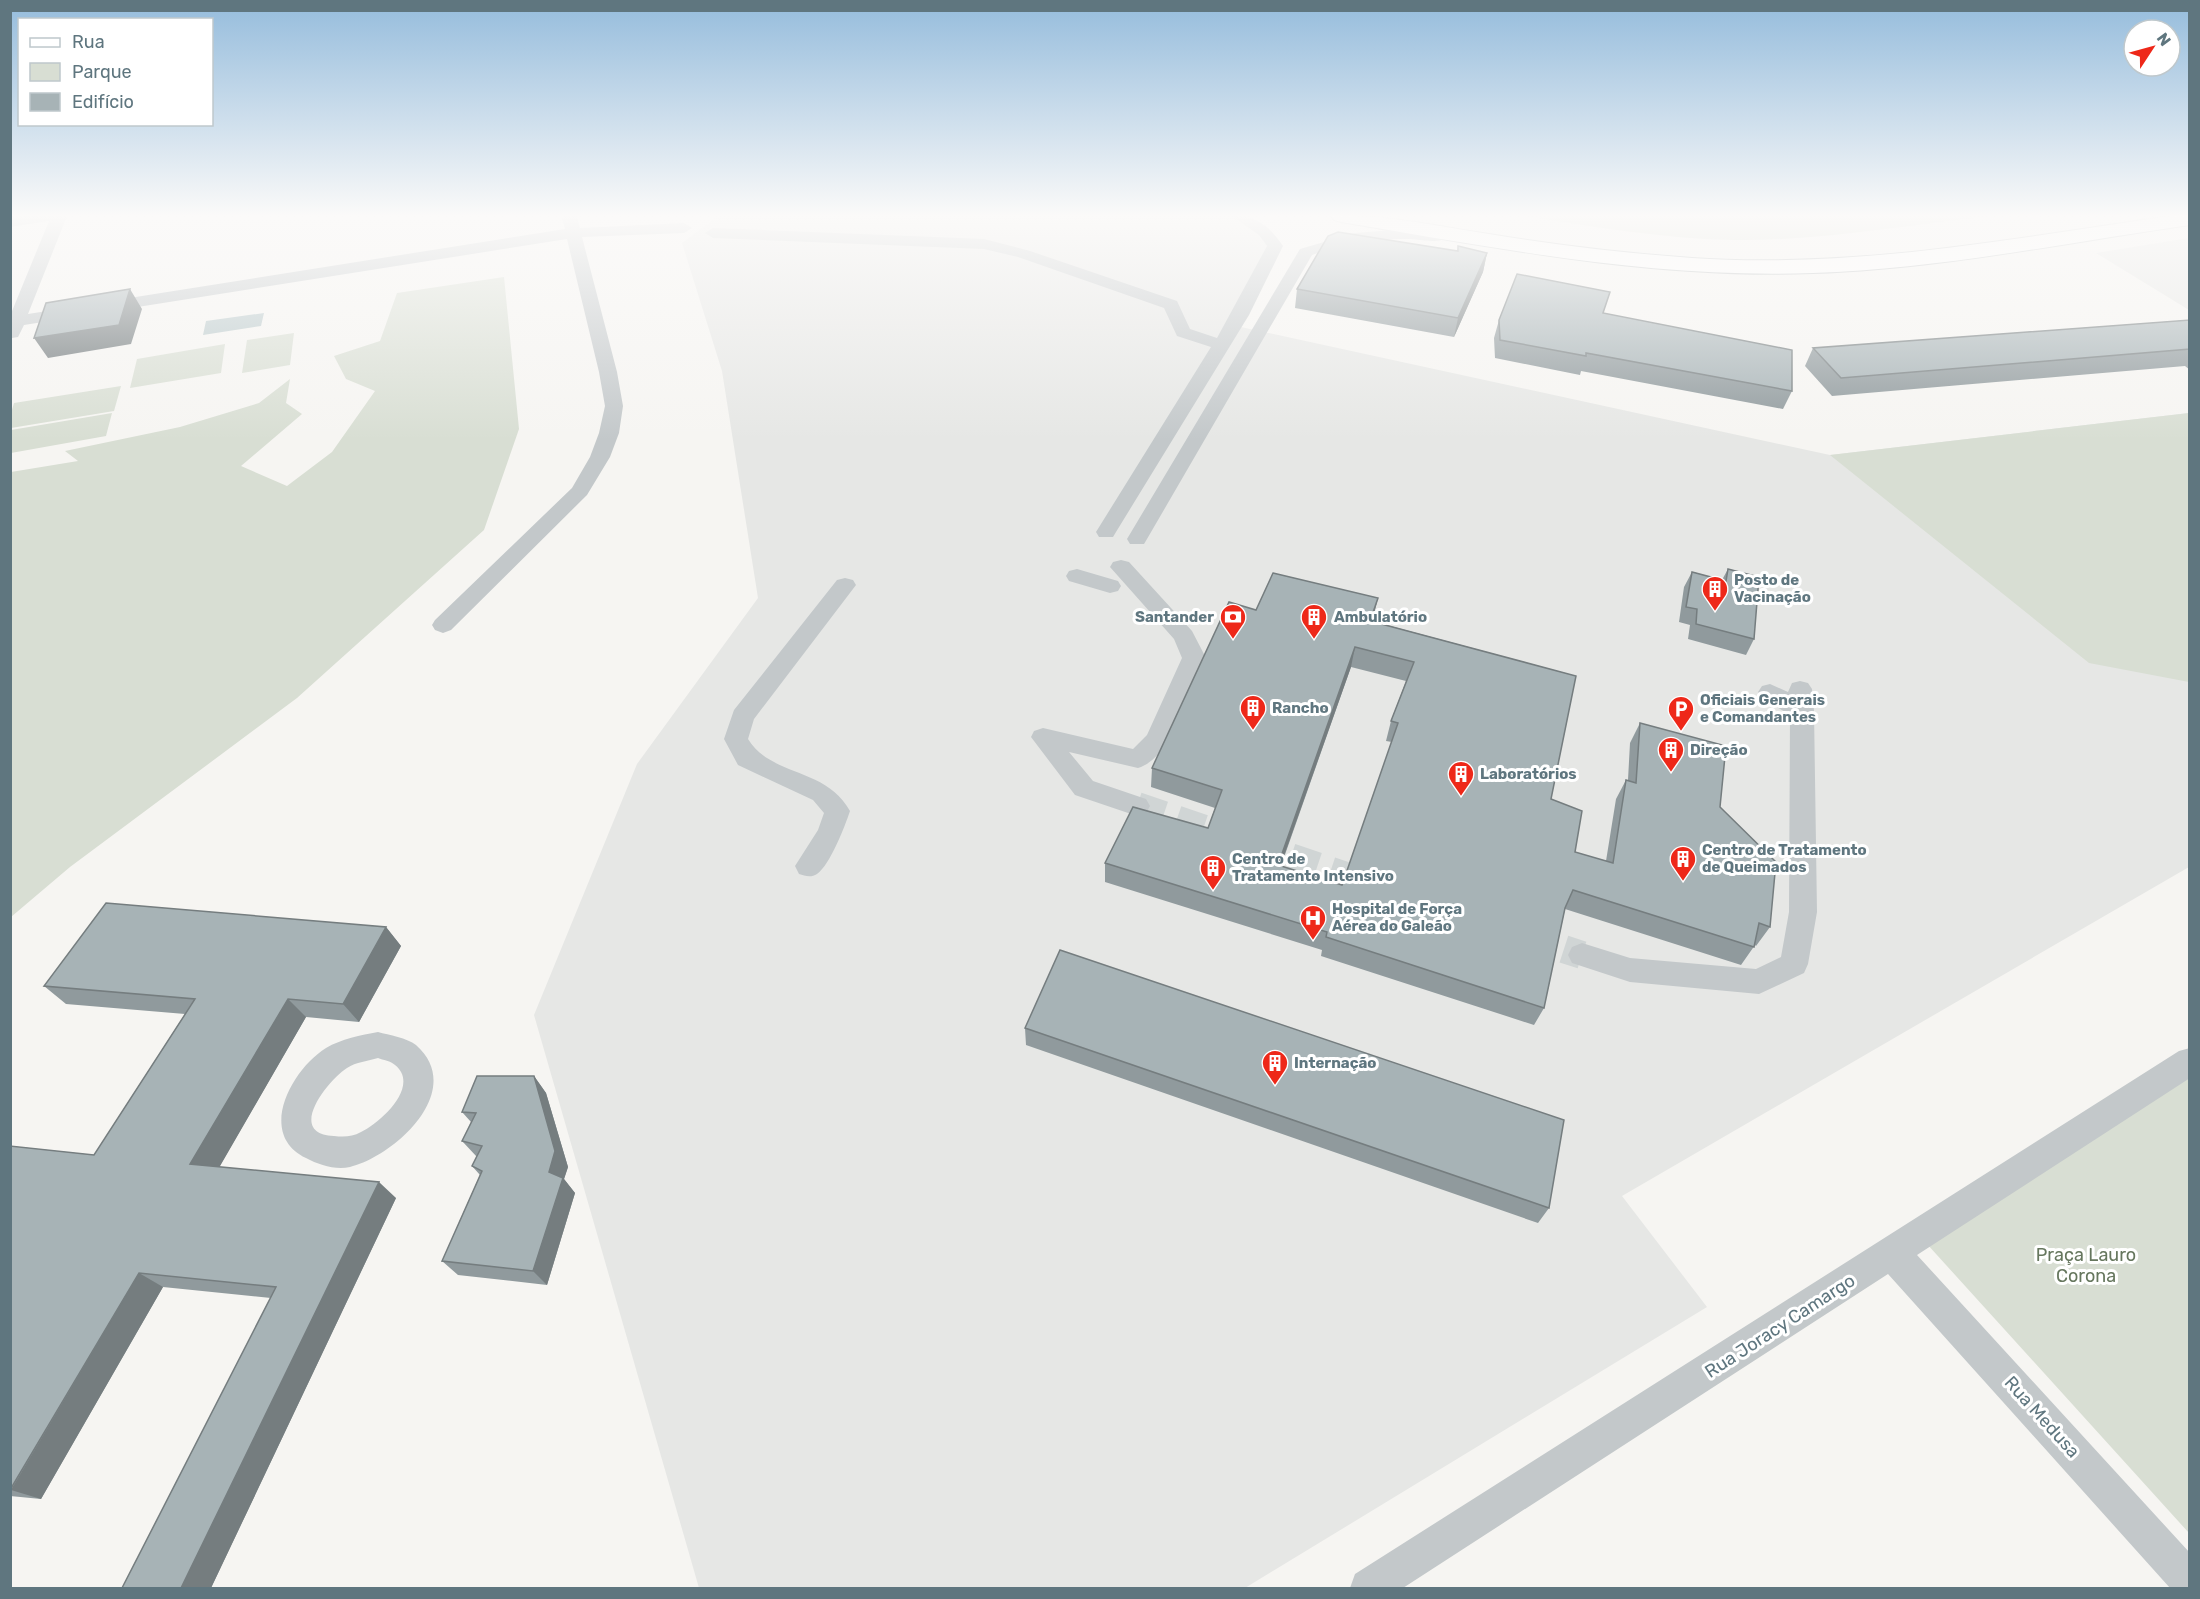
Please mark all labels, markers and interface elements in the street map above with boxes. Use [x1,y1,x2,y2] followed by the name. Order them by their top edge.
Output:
[18,18,213,126] legend
[2122,18,2182,78] north arrow
[2153,29,2175,50] text: N
[72,31,105,53] text: Rua
[72,61,132,83] text: Parque
[72,91,134,113] text: Edifício
[1734,571,1811,606] place label: Posto de Vacinação
[1700,574,1730,612] building icon: Posto de Vacinação
[1218,602,1248,640] bank icon: Santander
[1299,602,1329,640] building icon: Ambulatório
[1135,608,1214,626] place label: Santander
[1334,608,1427,626] place label: Ambulatório
[1700,691,1825,726] place label: Oficiais Generais e Comandantes
[1238,693,1268,731] building icon: Rancho
[1666,694,1696,732] parking icon: Oficiais Generais e Comandantes
[1272,699,1329,717] place label: Rancho
[1656,735,1686,773] building icon: Direção
[1690,741,1748,759] place label: Direção
[1446,759,1476,797] building icon: Laboratórios
[1480,765,1577,783] place label: Laboratórios
[1702,841,1867,876] place label: Centro de Tratamento de Queimados
[1668,844,1698,882] building icon: Centro de Tratamento de Queimados
[1232,850,1394,885] place label: Centro de Tratamento Intensivo
[1198,853,1228,891] building icon: Centro de Tratamento Intensivo
[1332,900,1462,935] place label: Hospital de Força Aérea do Galeão
[1298,903,1328,941] hospital icon: Hospital de Força Aérea do Galeão
[1260,1048,1290,1086] building icon: Internação
[1294,1054,1377,1072] place label: Internação
[2036,1244,2136,1287] park label: Praça Lauro Corona
[1701,1269,1859,1383] street label: Rua Joracy Camargo
[2000,1372,2084,1462] street label: Rua Medusa

